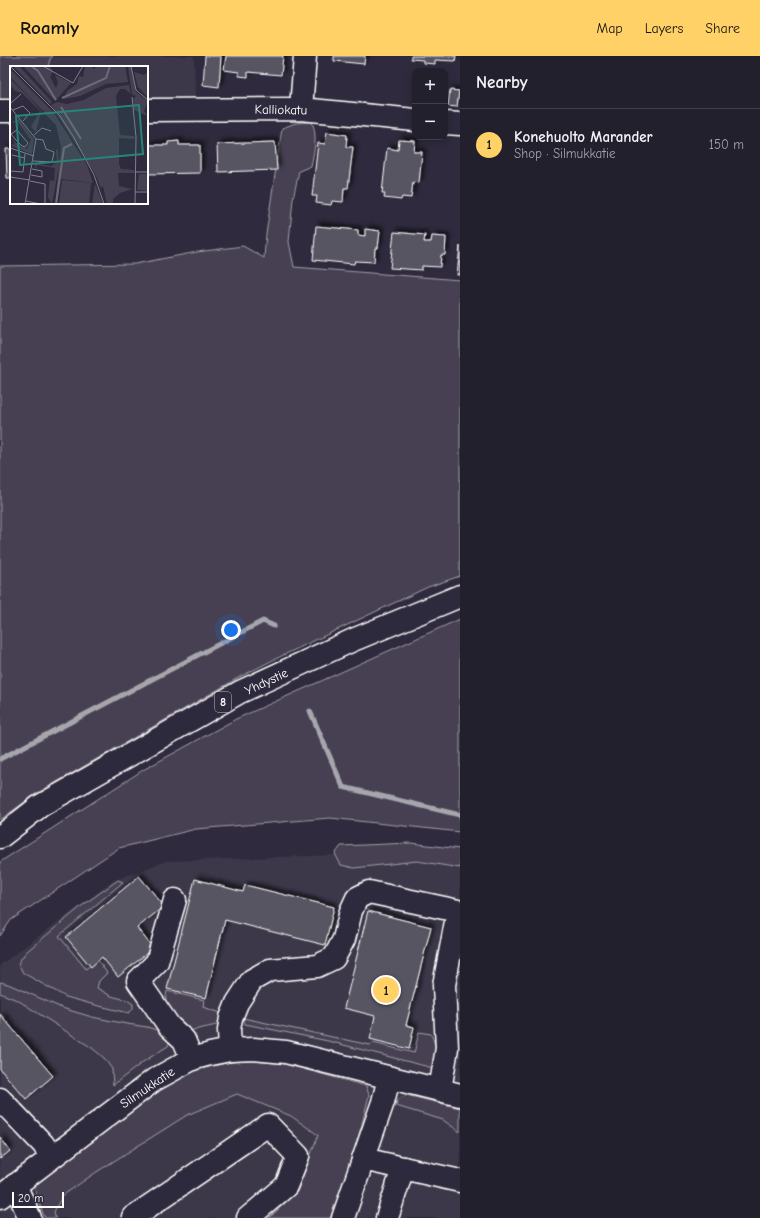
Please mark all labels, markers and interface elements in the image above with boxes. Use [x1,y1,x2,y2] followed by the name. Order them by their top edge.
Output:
[20,17,79,39] text: Roamly
[596,20,623,37] text: Map
[645,20,683,37] text: Layers
[705,20,740,37] text: Share
[10,66,148,204] inset map
[412,68,448,140] map controls
[412,68,448,104] button: +
[476,73,527,92] text: Nearby
[255,102,307,117] street label: Kalliokatu
[412,104,448,140] button: −
[514,128,653,146] text: Konehuolto Marander
[486,137,492,152] text: 1
[709,137,744,152] text: 150 m
[514,146,615,161] text: Shop · Silmukkatie
[221,620,241,640] your location
[242,665,291,698] street label: Yhdystie
[215,692,231,712] road number: 8
[373,975,399,1005] pin: 1
[117,1063,178,1111] street label: Silmukkatie
[12,1190,64,1209] scale bar
[18,1192,43,1205] text: 20 m

